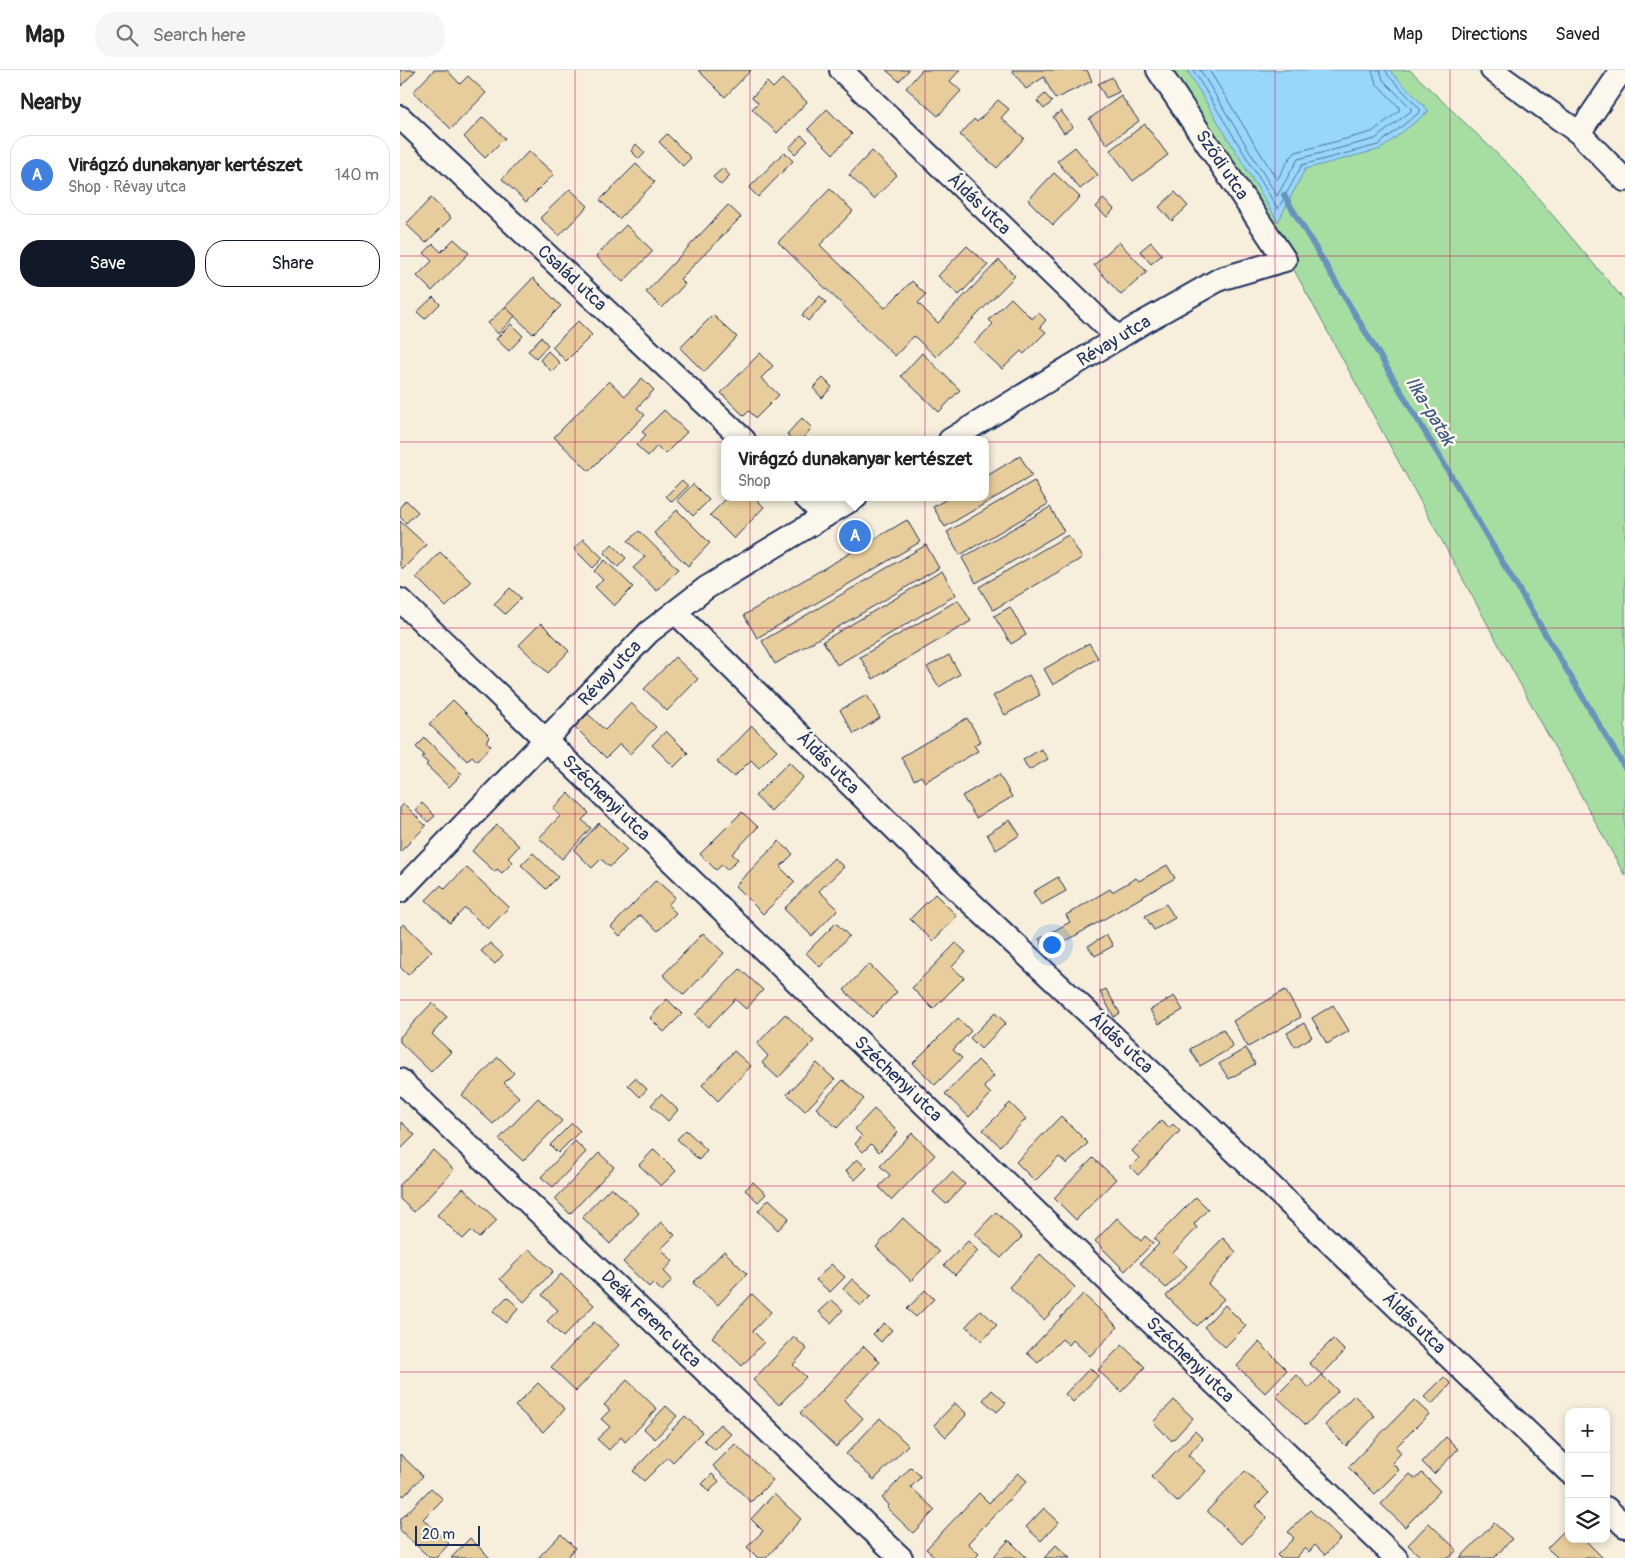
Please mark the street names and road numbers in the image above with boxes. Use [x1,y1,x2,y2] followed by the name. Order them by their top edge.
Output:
[1190,126,1254,204] street label: Sződi utca
[942,168,1016,240] street label: Áldás utca
[532,240,612,316] street label: Család utca
[1073,310,1155,372] street label: Révay utca
[574,635,646,711] street label: Révay utca
[792,727,864,799] street label: Áldás utca
[557,750,655,846] street label: Széchenyi utca
[1084,1008,1158,1078] street label: Áldás utca
[849,1031,947,1127] street label: Széchenyi utca
[596,1265,706,1373] street label: Deák Ferenc utca
[1377,1287,1451,1359] street label: Áldás utca
[1141,1312,1239,1408] street label: Széchenyi utca

